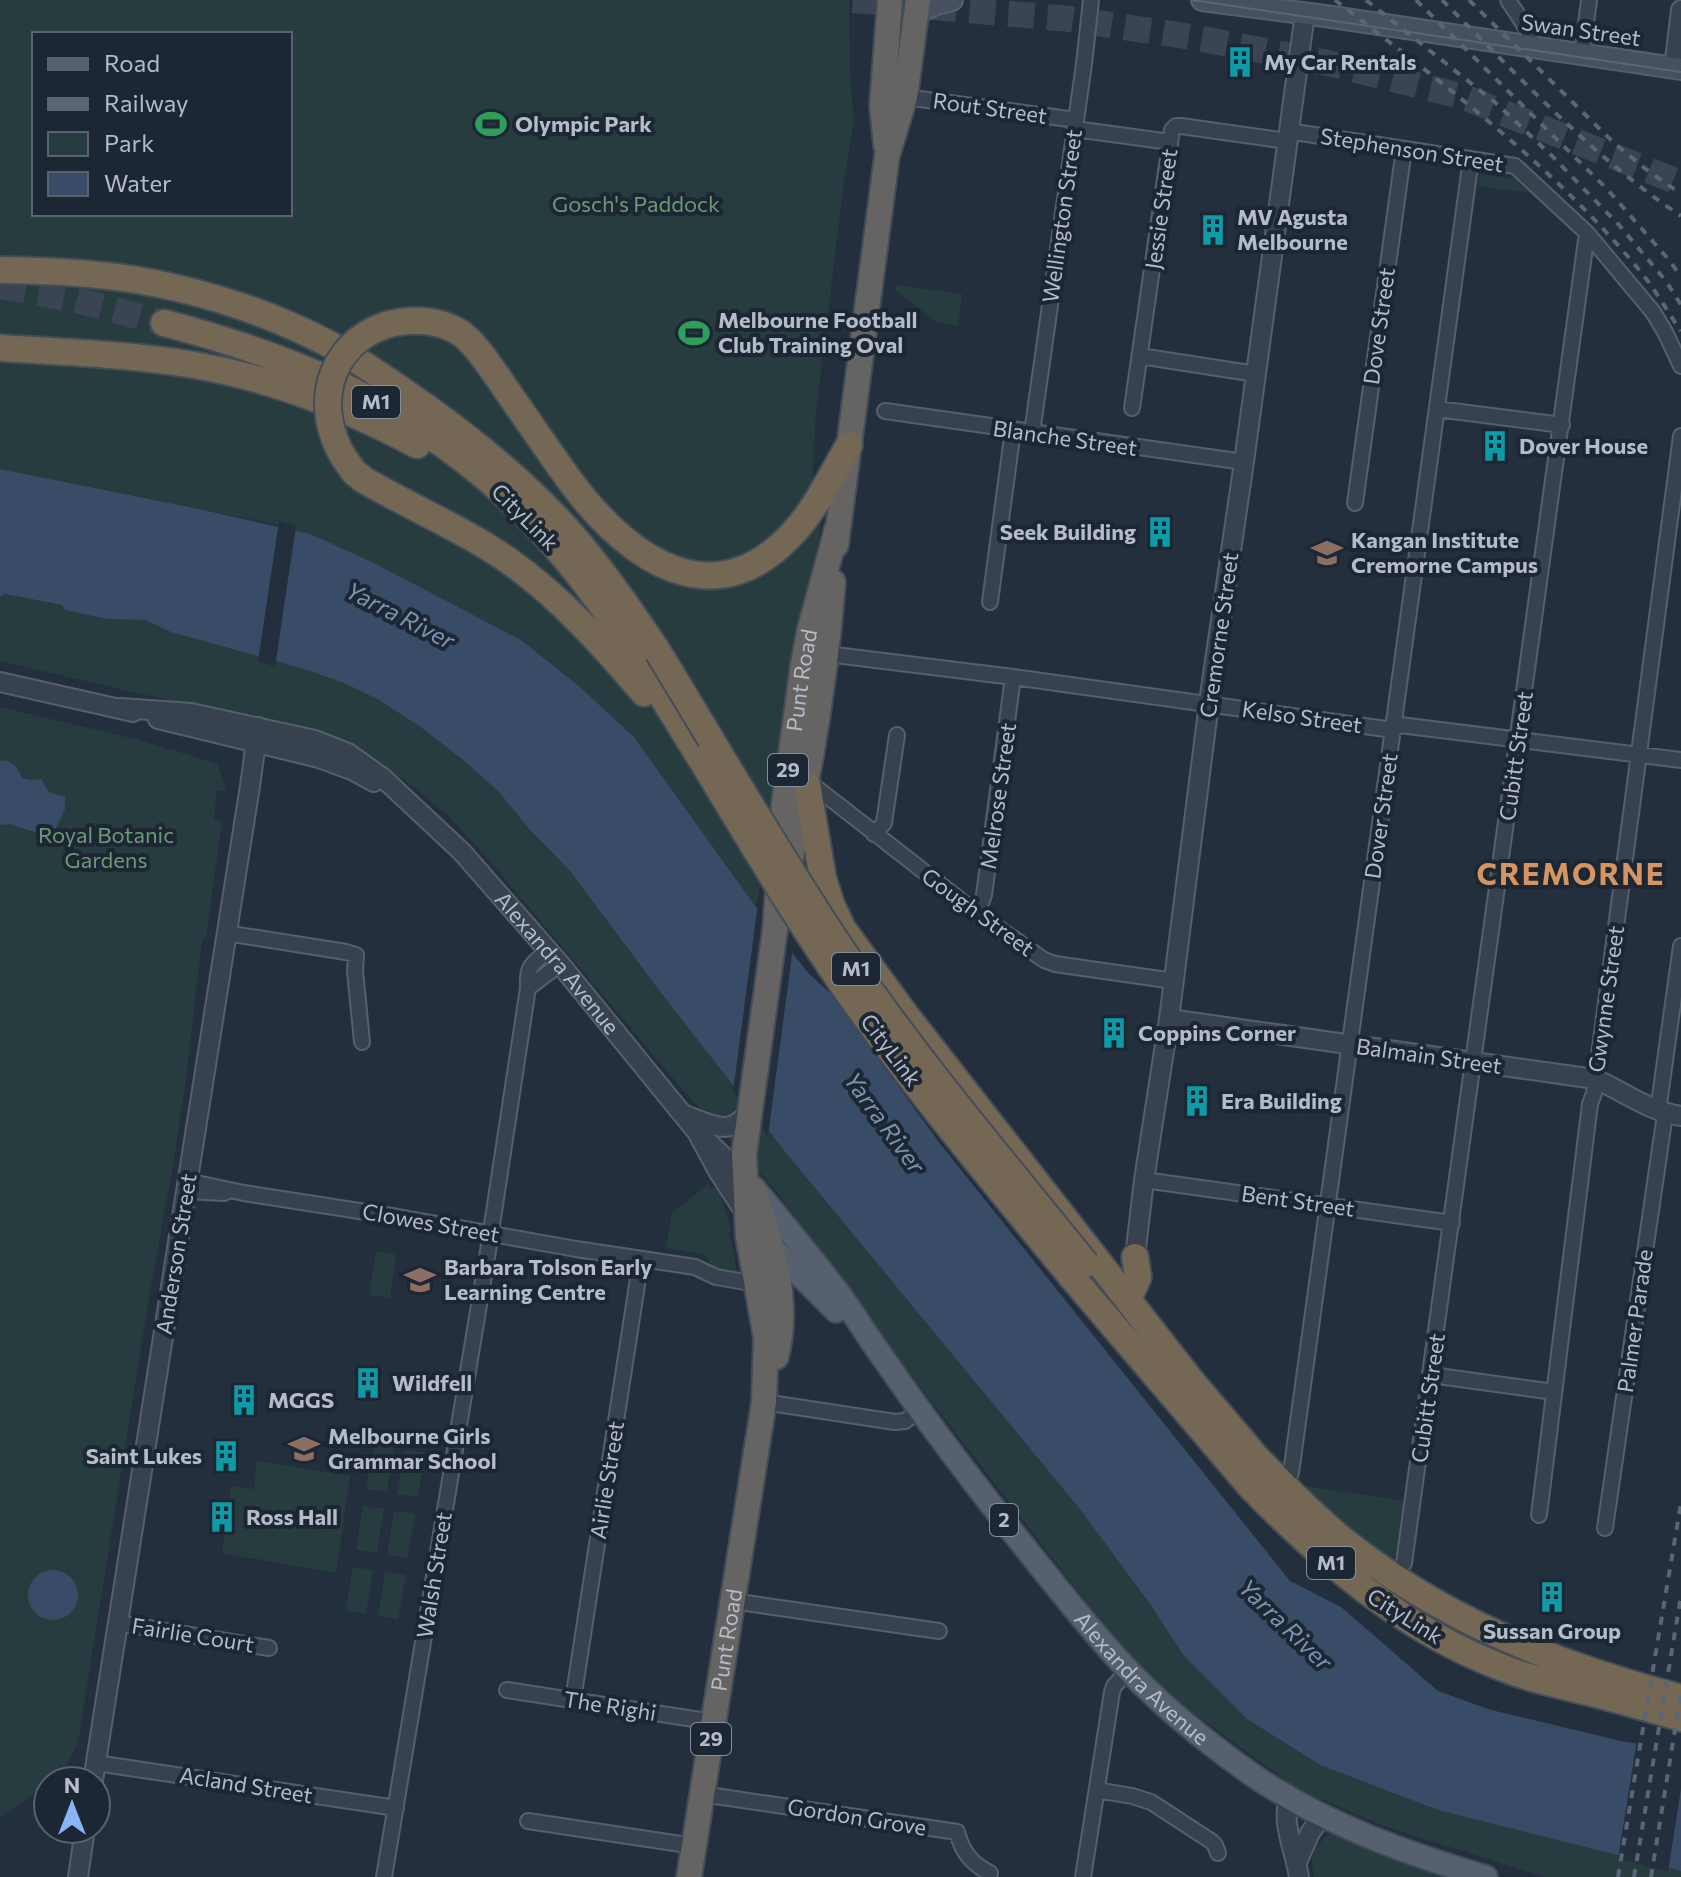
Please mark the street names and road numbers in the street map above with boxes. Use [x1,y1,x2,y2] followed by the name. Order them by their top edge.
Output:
[1520,8,1643,51] street label: Swan Street
[931,86,1049,129] street label: Rout Street
[1319,122,1506,177] street label: Stephenson Street
[1036,127,1087,304] street label: Wellington Street
[1139,147,1182,271] street label: Jessie Street
[1357,266,1400,386] street label: Dove Street
[352,386,400,418] road number: M1
[991,414,1139,461] street label: Blanche Street
[486,477,565,556] street label: CityLink
[1194,550,1243,719] street label: Cremorne Street
[780,627,822,733] street label: Punt Road
[1493,689,1538,822] street label: Cubitt Street
[1240,695,1364,738] street label: Kelso Street
[974,721,1021,871] street label: Melrose Street
[1358,751,1403,881] street label: Dover Street
[768,754,808,786] road number: 29
[917,862,1040,961] street label: Gough Street
[490,886,626,1039] street label: Alexandra Avenue
[1582,924,1629,1074] street label: Gwynne Street
[832,953,880,985] road number: M1
[855,1008,927,1091] street label: CityLink
[1355,1032,1504,1079] street label: Balmain Street
[149,1171,202,1336] street label: Anderson Street
[1240,1179,1356,1222] street label: Bent Street
[360,1197,502,1248] street label: Clowes Street
[1611,1248,1658,1394] street label: Palmer Parade
[1405,1331,1450,1464] street label: Cubitt Street
[584,1419,629,1541] street label: Airlie Street
[990,1504,1018,1536] road number: 2
[410,1510,457,1640] street label: Walsh Street
[1307,1547,1355,1579] road number: M1
[1363,1582,1448,1649] street label: CityLink
[705,1587,747,1693] street label: Punt Road
[1069,1606,1215,1750] street label: Alexandra Avenue
[130,1612,256,1657] street label: Fairlie Court
[562,1685,658,1726] street label: The Righi
[691,1723,731,1755] road number: 29
[178,1761,315,1808] street label: Acland Street
[786,1792,928,1841] street label: Gordon Grove

